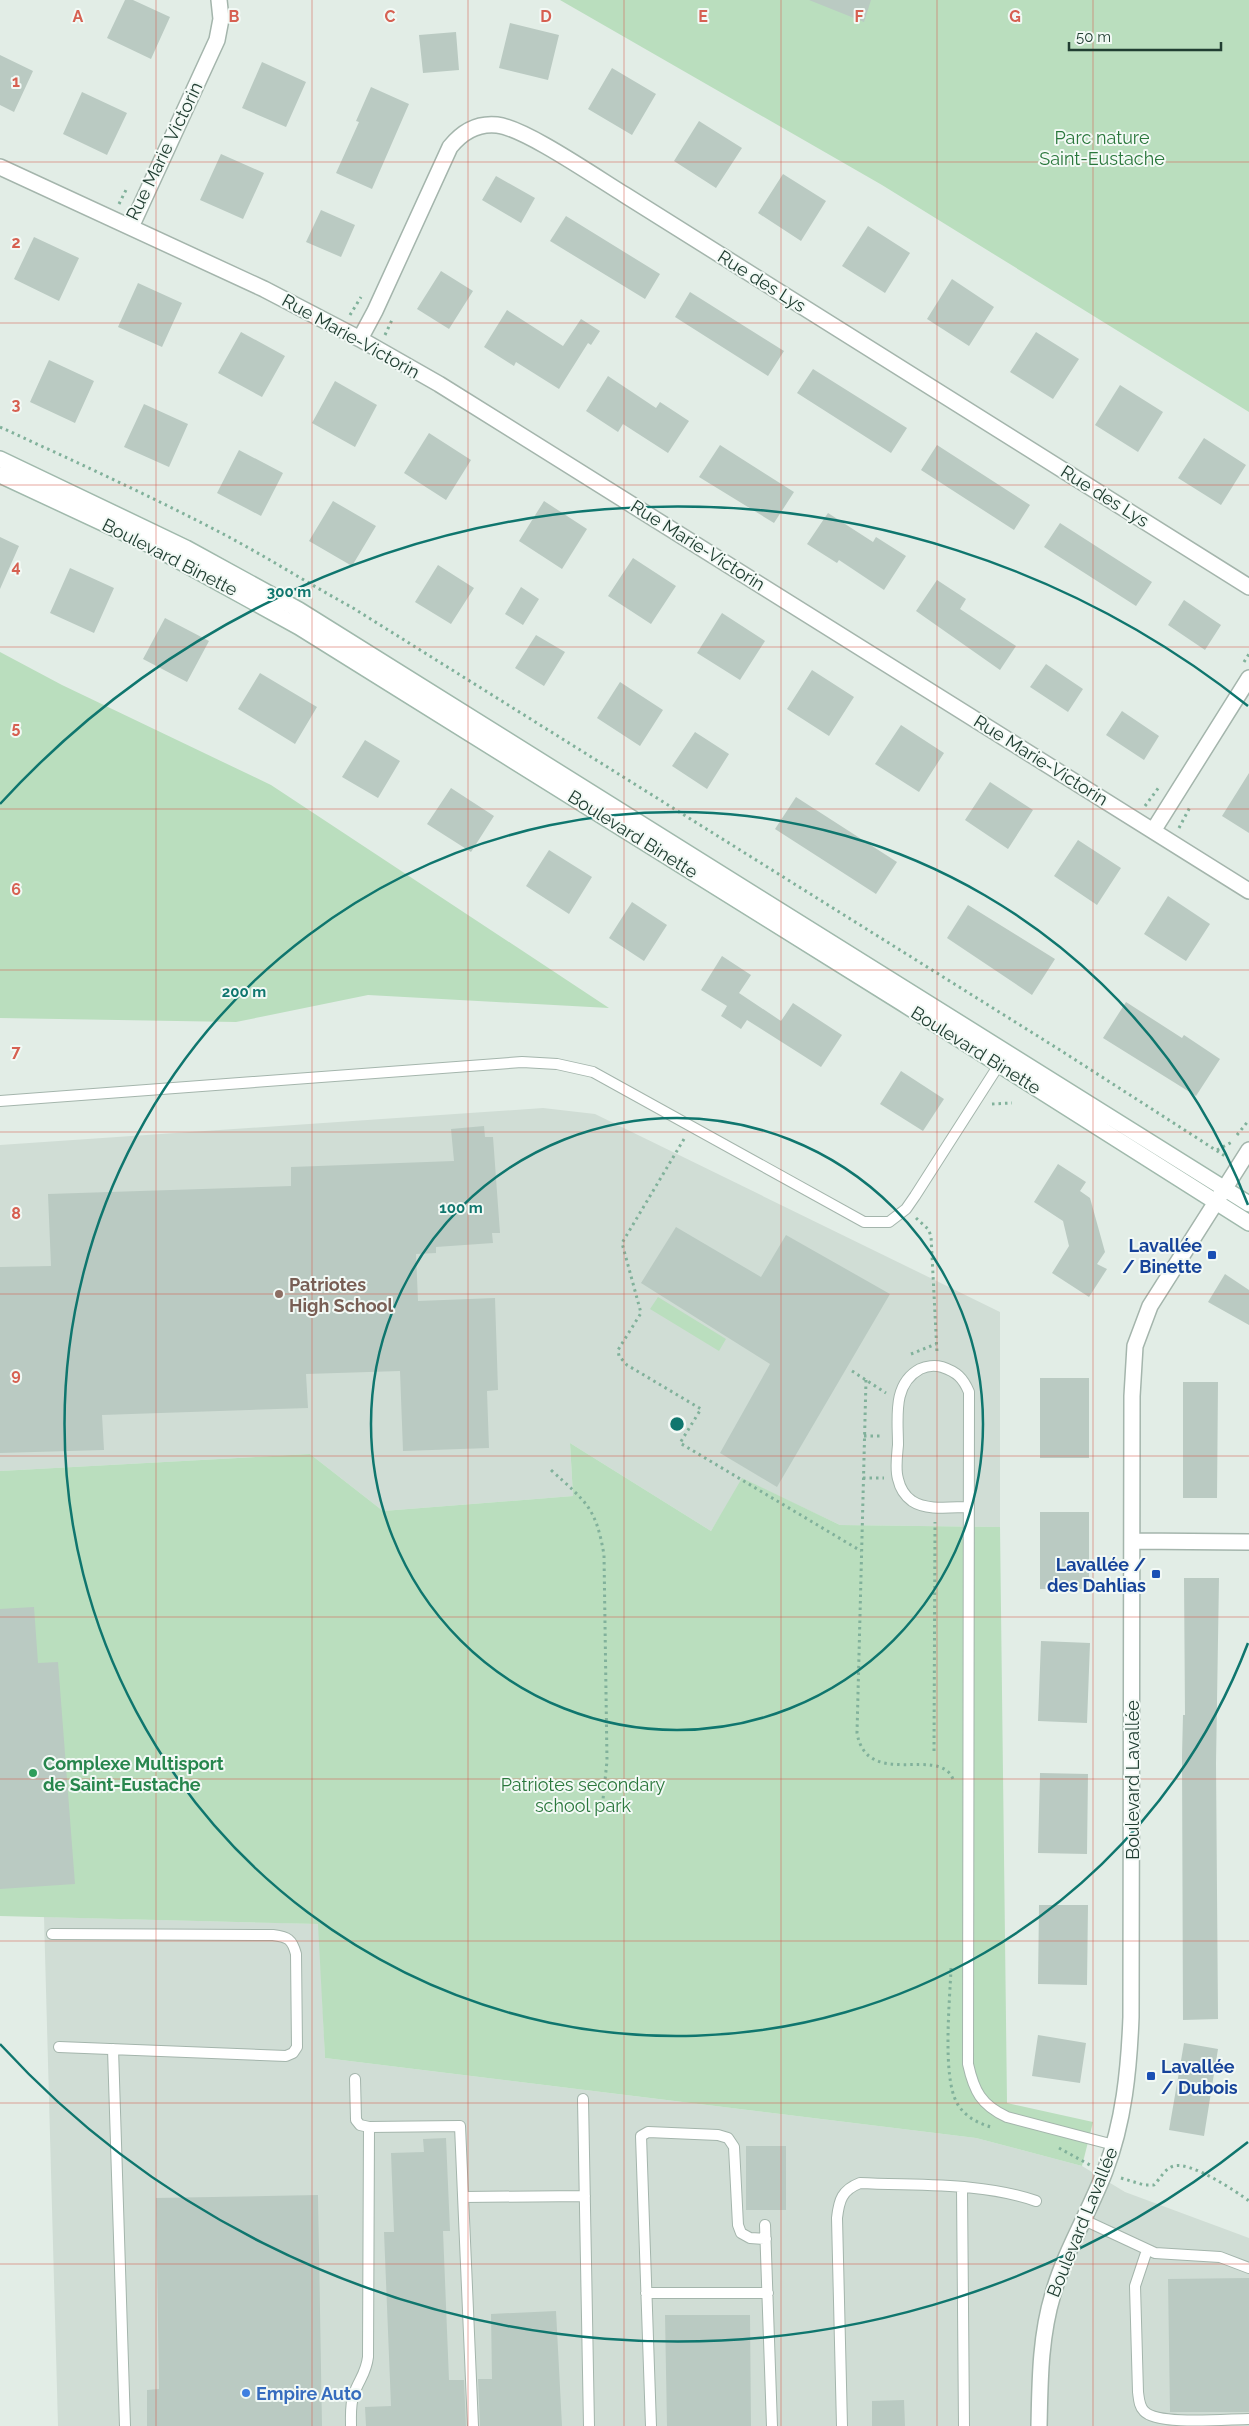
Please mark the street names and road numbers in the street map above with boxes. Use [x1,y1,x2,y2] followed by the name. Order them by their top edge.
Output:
[121,78,207,224] street label: Rue Marie Victorin
[714,246,810,316] street label: Rue des Lys
[279,289,423,383] street label: Rue Marie-Victorin
[1057,461,1153,531] street label: Rue des Lys
[627,495,769,595] street label: Rue Marie-Victorin
[99,514,242,600] street label: Boulevard Binette
[970,710,1112,810] street label: Rue Marie-Victorin
[564,786,702,883] street label: Boulevard Binette
[907,1002,1045,1099] street label: Boulevard Binette
[1122,1700,1143,1860] street label: Boulevard Lavallée
[1042,2144,1122,2300] street label: Boulevard Lavallée

